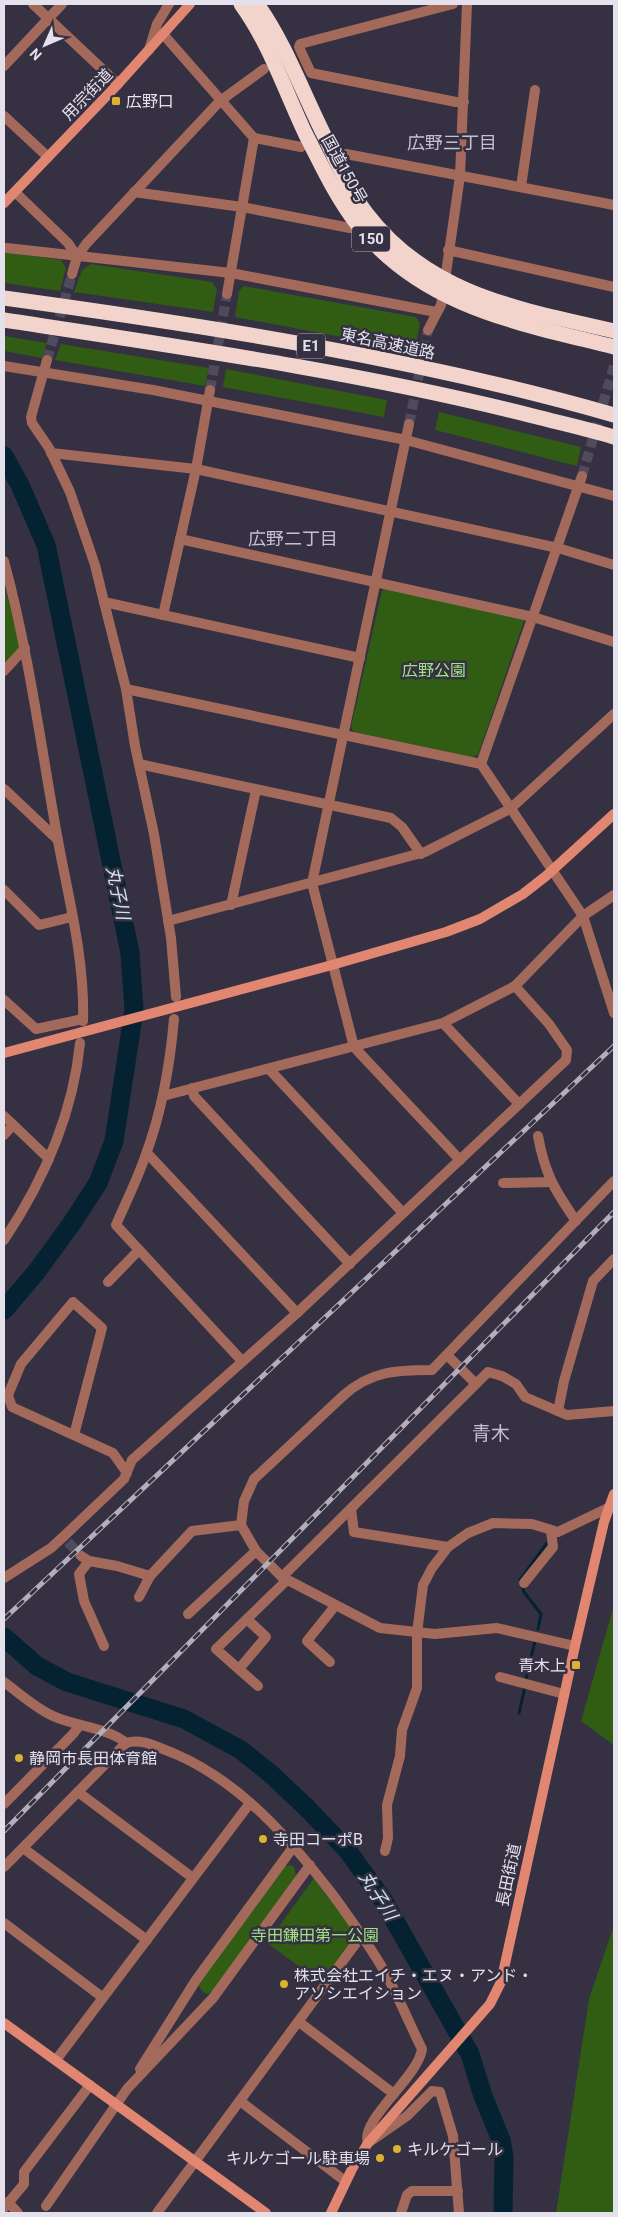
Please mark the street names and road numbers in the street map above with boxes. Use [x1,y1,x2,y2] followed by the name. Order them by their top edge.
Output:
[58,65,116,124] street label: 用宗街道
[318,132,371,207] street label: 国道150号
[352,226,390,252] road number: 150
[339,324,437,363] street label: 東名高速道路
[297,334,325,358] road number: E1
[493,1842,524,1908] street label: 長田街道

